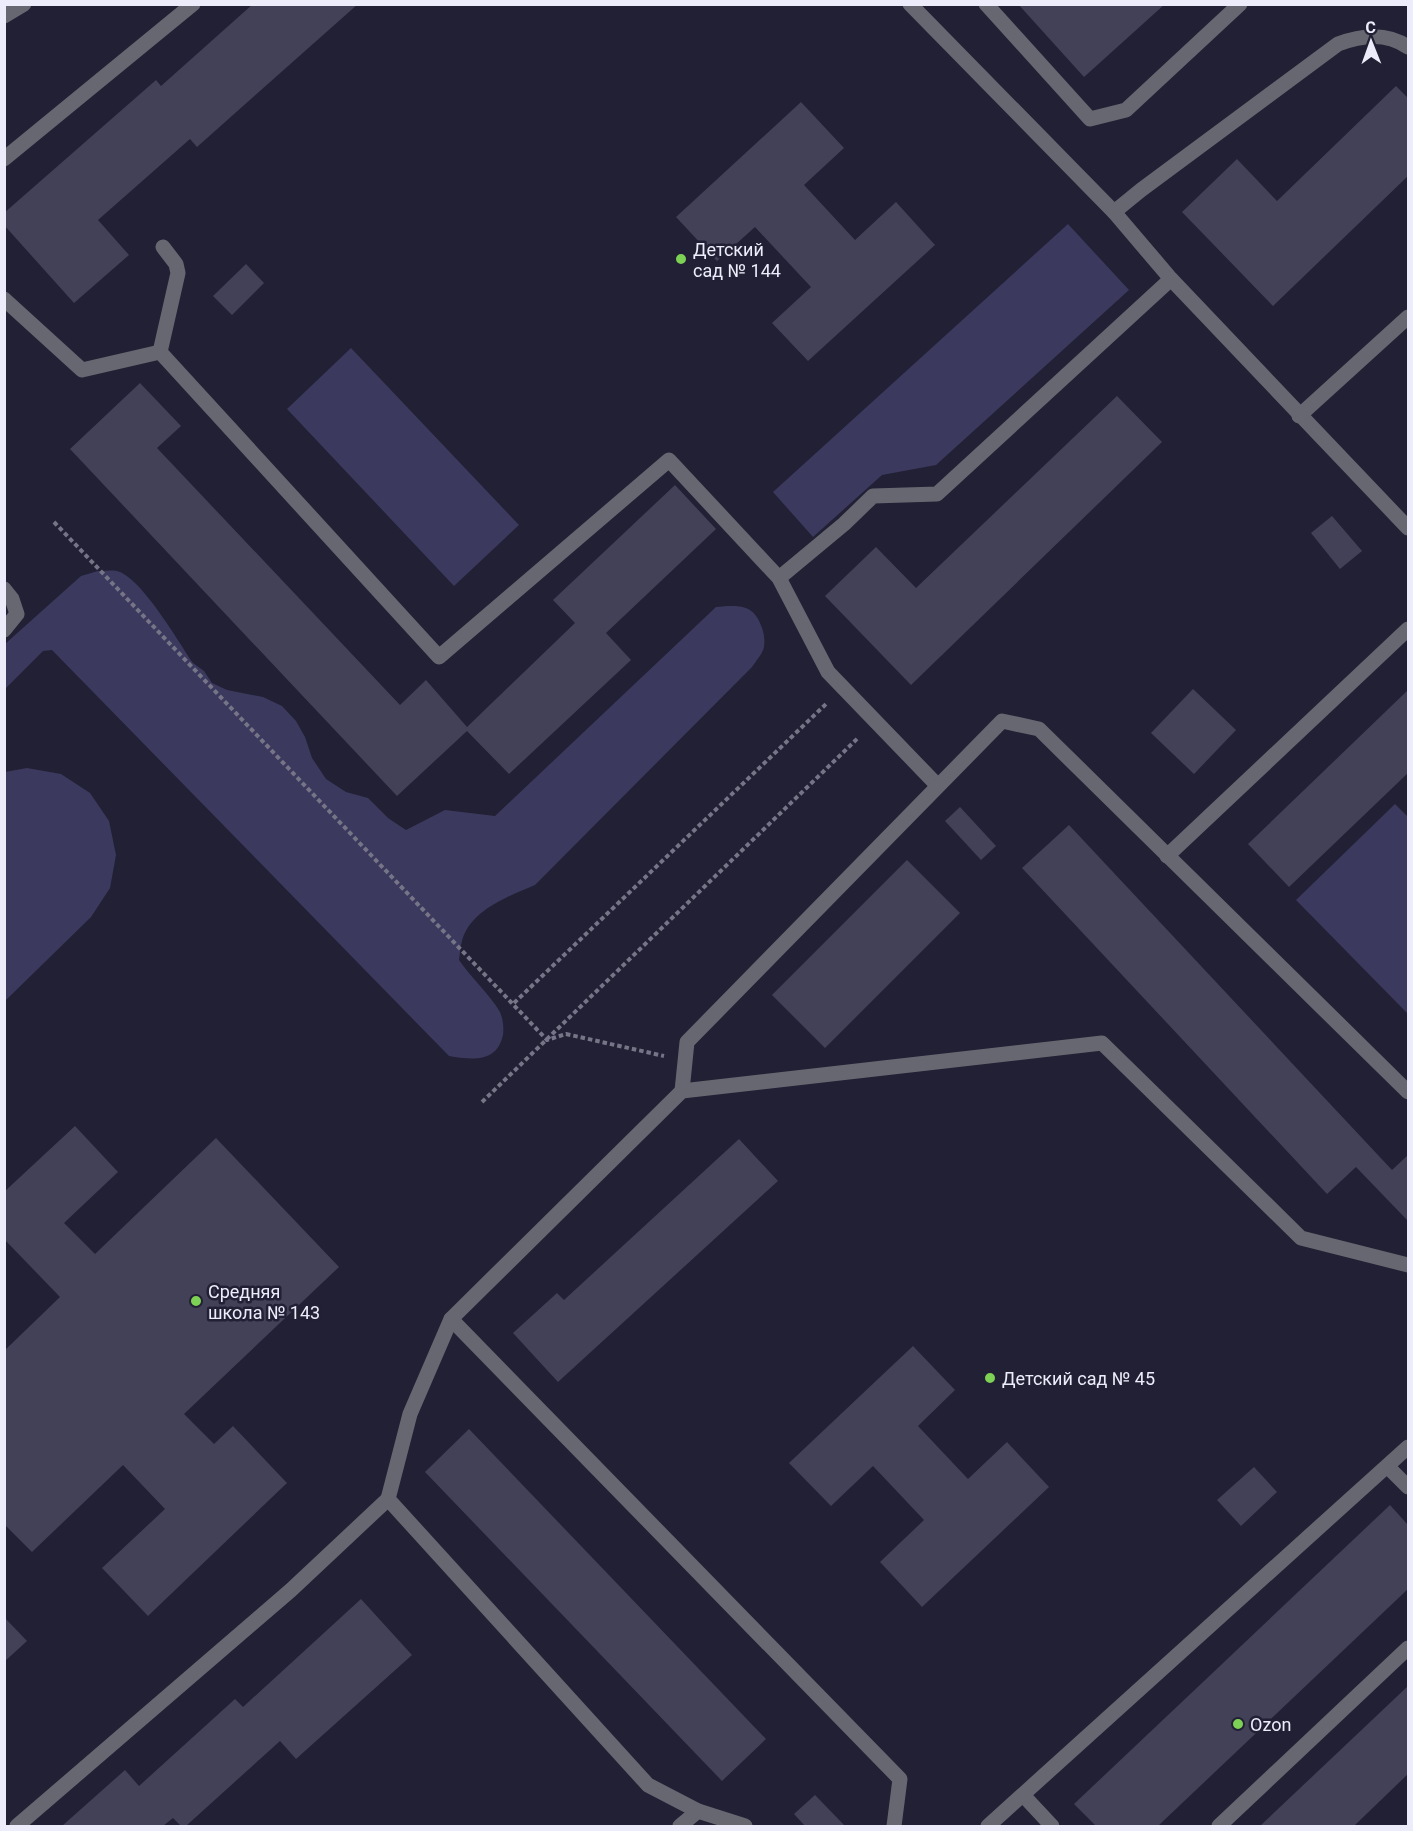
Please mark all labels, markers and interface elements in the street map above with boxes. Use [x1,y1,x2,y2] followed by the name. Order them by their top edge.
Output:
[1341,12,1401,72] north arrow
[1365,18,1376,37] text: С
[693,239,781,281] place label: Детский сад № 144
[674,252,688,266] marker: Детский сад № 144
[208,1281,320,1323] place label: Средняя школа № 143
[189,1294,203,1308] marker: Средняя школа № 143
[1002,1368,1155,1389] place label: Детский сад № 45
[983,1371,997,1385] marker: Детский сад № 45
[1250,1714,1291,1735] place label: Ozon
[1231,1717,1245,1731] marker: Ozon

